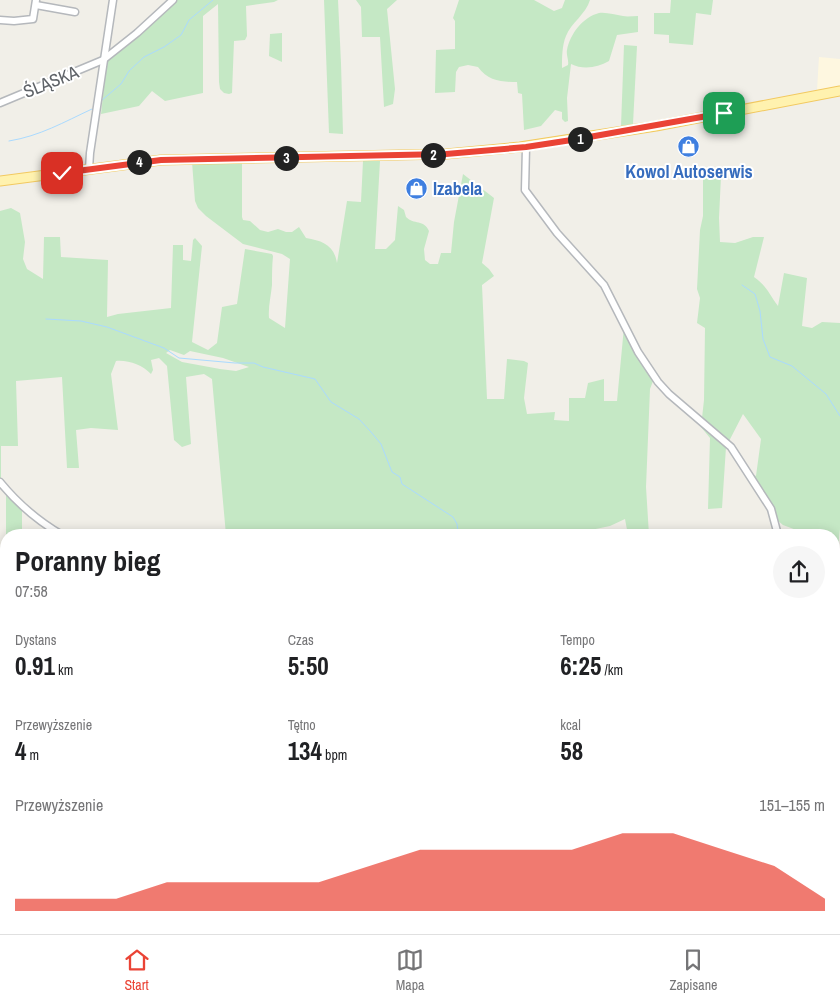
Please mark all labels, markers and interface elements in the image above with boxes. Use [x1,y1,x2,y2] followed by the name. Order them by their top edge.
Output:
[19,59,82,104] street label: ŚLĄSKA
[703,92,745,134] pin
[710,99,738,127] icon: arrive
[568,126,592,152] pin: 1
[577,130,584,148] text: 1
[677,135,701,159] shop icon: Kowol Autoserwis
[420,142,446,168] pin: 2
[274,146,298,170] pin: 3
[430,146,437,164] text: 2
[283,149,290,167] text: 3
[126,150,152,174] pin: 4
[41,152,83,194] pin
[136,153,143,171] text: 4
[48,159,76,187] icon: check
[625,159,753,184] place label: Kowol Autoserwis
[433,176,483,201] place label: Izabela
[405,177,429,201] shop icon: Izabela
[15,542,160,580] text: Poranny bieg
[773,546,825,598] button: share
[15,580,48,602] text: 07:58
[15,631,56,649] text: Dystans
[288,631,314,649] text: Czas
[560,631,595,649] text: Tempo
[15,649,55,683] text: 0.91
[288,649,329,683] text: 5:50
[560,649,601,683] text: 6:25
[55,661,73,679] text: km
[601,661,623,679] text: /km
[15,716,92,734] text: Przewyższenie
[288,716,316,734] text: Tętno
[560,716,581,734] text: kcal
[15,734,26,768] text: 4
[288,734,322,768] text: 134
[560,734,583,768] text: 58
[26,746,39,764] text: m
[322,746,347,764] text: bpm
[15,794,103,816] text: Przewyższenie
[759,794,825,816] text: 151–155 m
[123,946,151,994] tab: Start
[396,946,424,994] tab: Mapa
[670,946,717,994] tab: Zapisane

